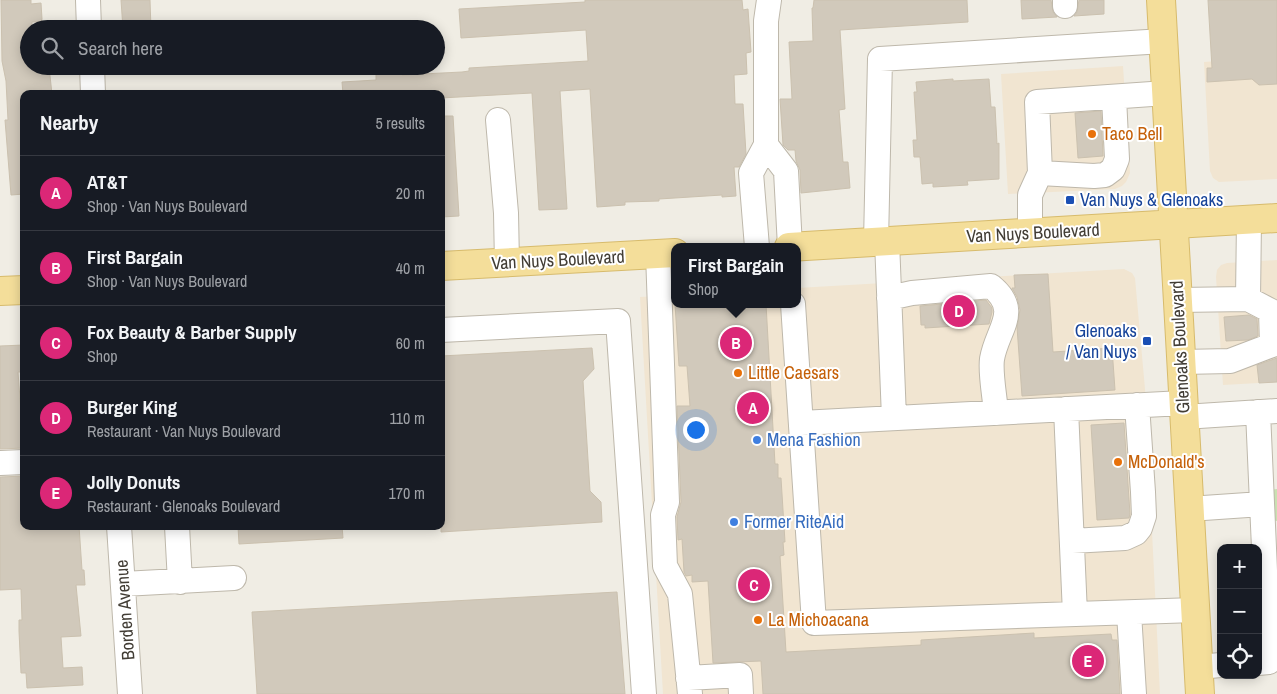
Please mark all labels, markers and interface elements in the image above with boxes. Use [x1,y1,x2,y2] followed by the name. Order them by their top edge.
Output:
[20,20,445,75] search box
[38,34,66,62] icon: search
[78,35,163,61] text: Search here
[40,108,98,137] text: Nearby
[375,112,425,134] text: 5 results
[1102,121,1162,146] place label: Taco Bell
[1086,128,1098,140] marker: Taco Bell
[87,169,127,195] text: AT&T
[51,182,61,204] text: A
[396,182,425,204] text: 20 m
[1080,187,1223,212] place label: Van Nuys & Glenoaks
[1064,194,1076,206] marker: Van Nuys & Glenoaks
[87,195,247,217] text: Shop · Van Nuys Boulevard
[966,217,1100,248] street label: Van Nuys Boulevard
[671,243,801,308] popup
[87,244,183,270] text: First Bargain
[491,244,625,275] street label: Van Nuys Boulevard
[688,252,784,278] text: First Bargain
[51,257,61,279] text: B
[396,257,425,279] text: 40 m
[87,270,247,292] text: Shop · Van Nuys Boulevard
[688,278,719,300] text: Shop
[1164,280,1195,414] street label: Glenoaks Boulevard
[943,292,975,330] pin: D
[1066,318,1137,364] place label: Glenoaks / Van Nuys
[87,319,297,345] text: Fox Beauty & Barber Supply
[720,324,752,362] pin: B
[51,332,61,354] text: C
[396,332,425,354] text: 60 m
[1141,335,1153,347] marker: Glenoaks / Van Nuys
[87,345,118,367] text: Shop
[748,360,839,385] place label: Little Caesars
[732,367,744,379] marker: Little Caesars
[737,389,769,427] pin: A
[87,394,177,420] text: Burger King
[51,407,61,429] text: D
[389,407,425,429] text: 110 m
[683,417,709,443] your location
[87,420,281,442] text: Restaurant · Van Nuys Boulevard
[767,427,861,452] place label: Mena Fashion
[751,434,763,446] marker: Mena Fashion
[1128,449,1205,474] place label: McDonald's
[1112,456,1124,468] marker: McDonald's
[87,469,181,495] text: Jolly Donuts
[52,482,60,504] text: E
[389,482,425,504] text: 170 m
[87,495,280,517] text: Restaurant · Glenoaks Boulevard
[744,509,844,534] place label: Former RiteAid
[728,516,740,528] marker: Former RiteAid
[1217,544,1262,679] map controls
[1217,544,1262,589] button: +
[109,559,140,661] street label: Borden Avenue
[738,566,770,604] pin: C
[1217,589,1262,634] button: −
[768,607,869,632] place label: La Michoacana
[752,614,764,626] marker: La Michoacana
[1217,634,1262,679] button: locate
[1072,642,1104,680] pin: E

